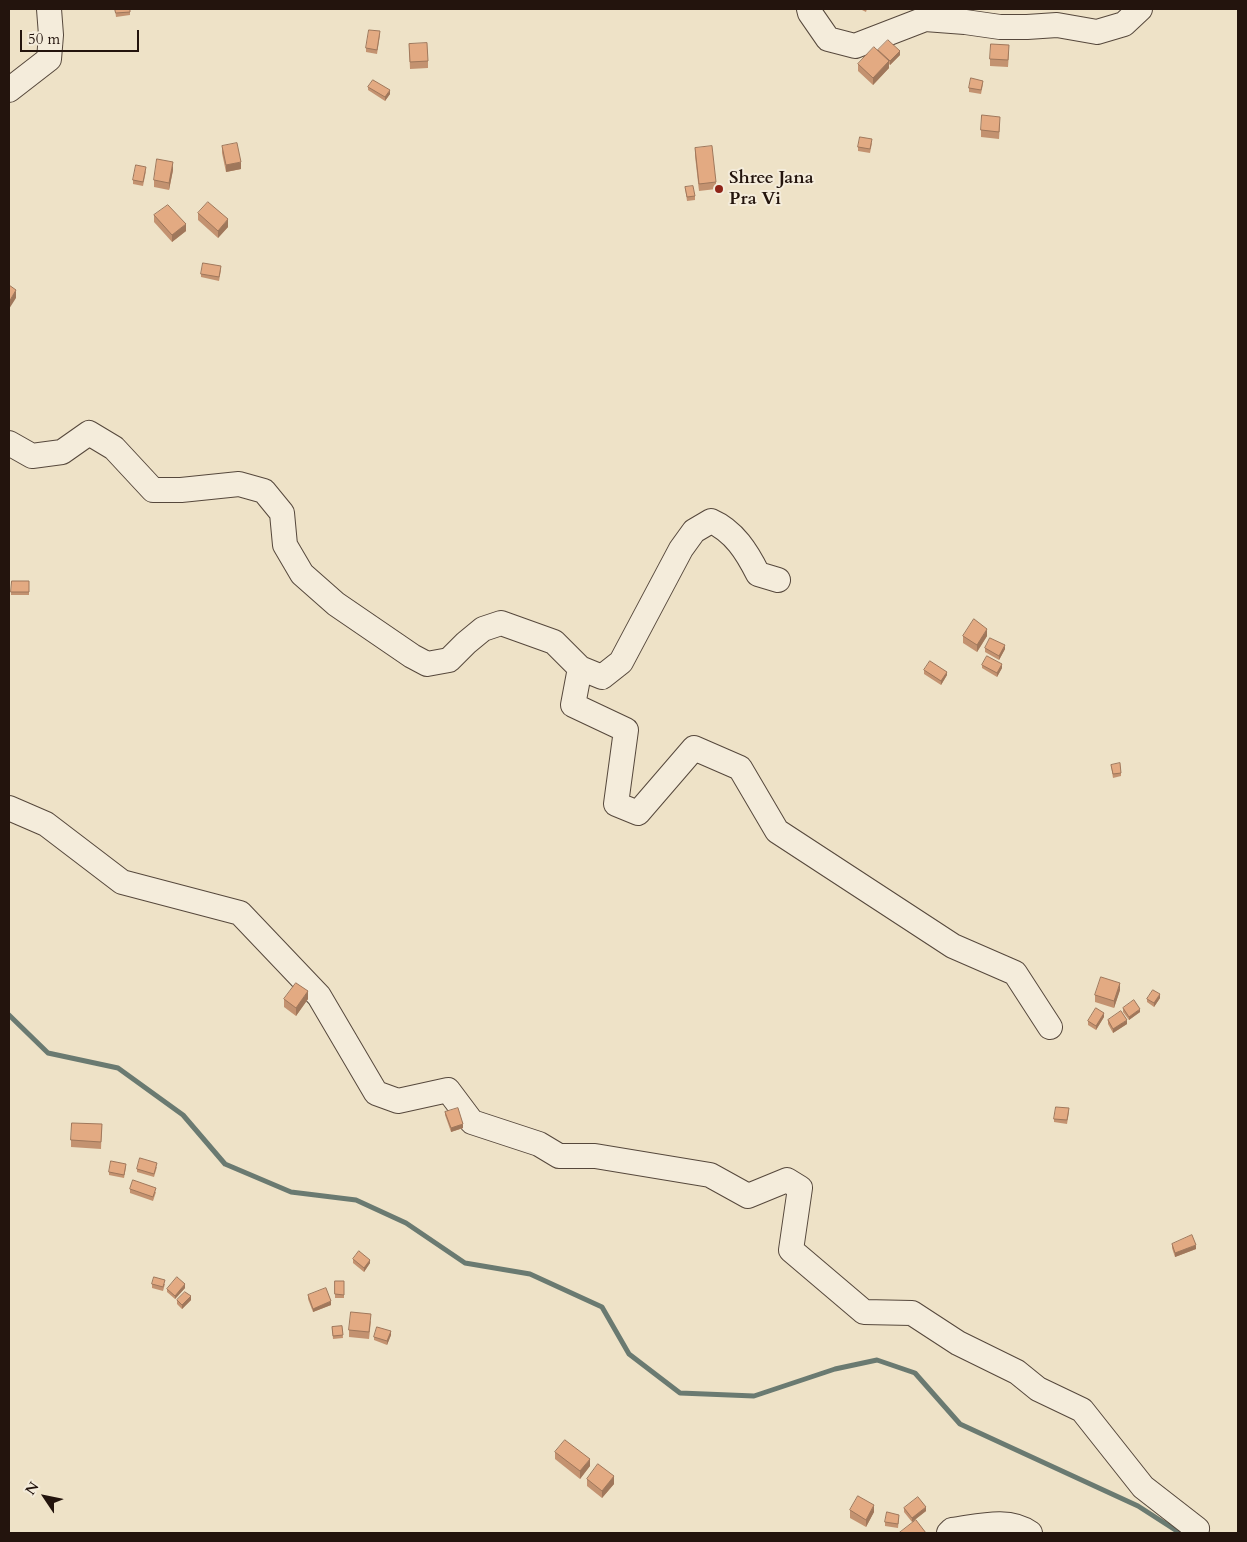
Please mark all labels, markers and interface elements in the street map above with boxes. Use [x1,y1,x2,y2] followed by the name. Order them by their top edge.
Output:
[22,20,141,52] scale bar
[28,29,60,49] text: 50 m
[729,168,814,210] place label: Shree Jana Pra Vi
[713,183,725,195] marker: Shree Jana Pra Vi
[20,1472,70,1522] north arrow
[21,1478,43,1499] text: N

